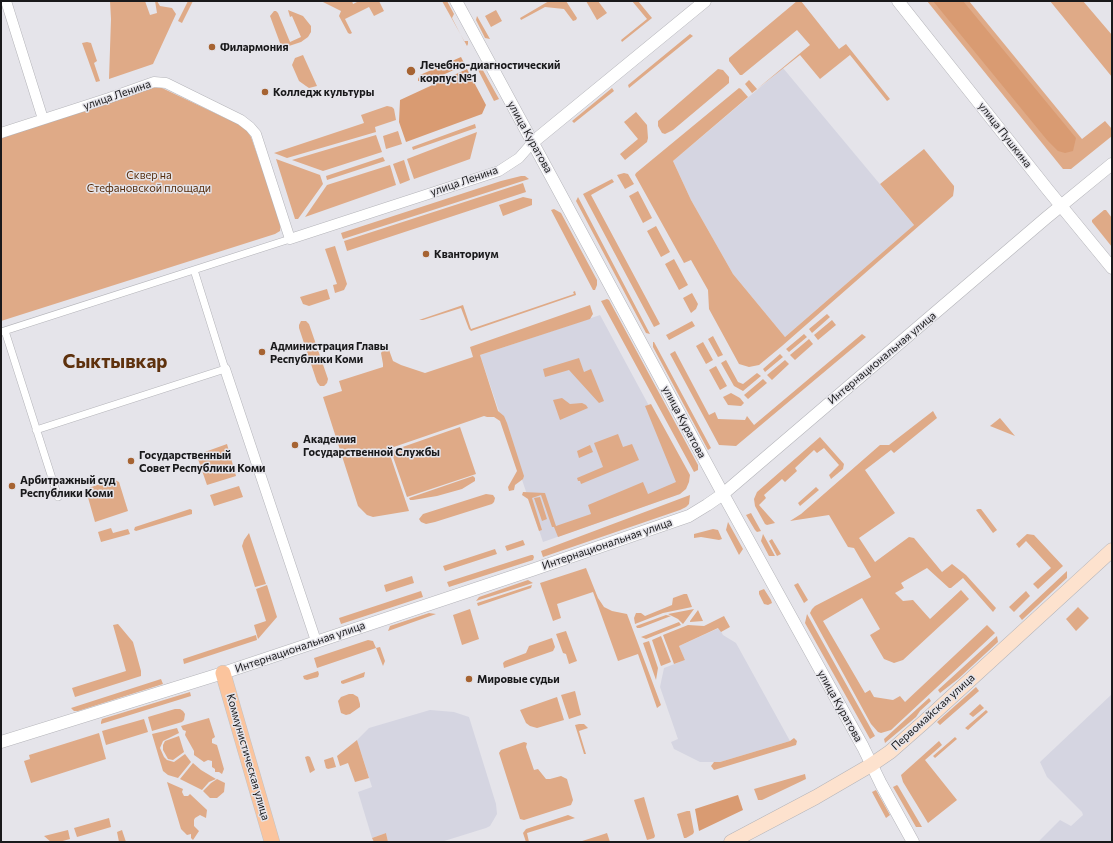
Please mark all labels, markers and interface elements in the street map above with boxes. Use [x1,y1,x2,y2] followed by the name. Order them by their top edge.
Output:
[220,40,289,54] place label: Филармония
[207,42,217,52] marker: Филармония
[420,58,560,84] place label: Лечебно-диагностический корпус №1
[405,65,417,77] marker: Лечебно-диагностический корпус №1
[81,77,153,113] street label: улица Ленина
[273,85,374,99] place label: Колледж культуры
[260,87,270,97] marker: Колледж культуры
[505,99,555,175] street label: улица Куратова
[975,100,1035,170] street label: улица Пушкина
[428,163,500,199] street label: улица Ленина
[87,168,211,194] park label: Сквер на Стефановской площади
[434,247,499,261] place label: Кванториум
[421,249,431,259] marker: Кванториум
[825,309,939,407] street label: Интернациональная улица
[270,339,388,365] place label: Администрация Главы Республики Коми
[257,347,267,357] marker: Администрация Главы Республики Коми
[62,351,168,373] district label: Сыктывкар
[659,383,709,461] street label: улица Куратова
[303,432,440,458] place label: Академия Государственной Службы
[290,440,300,450] marker: Академия Государственной Службы
[139,448,265,474] place label: Государственный Совет Республики Коми
[126,456,136,466] marker: Государственный Совет Республики Коми
[20,473,115,499] place label: Арбитражный суд Республики Коми
[7,481,17,491] marker: Арбитражный суд Республики Коми
[540,515,674,573] street label: Интернациональная улица
[233,618,367,676] street label: Интернациональная улица
[815,668,865,744] street label: улица Куратова
[889,671,977,753] street label: Первомайская улица
[477,672,560,686] place label: Мировые судьи
[464,674,474,684] marker: Мировые судьи
[224,692,272,822] street label: Коммунистическая улица

